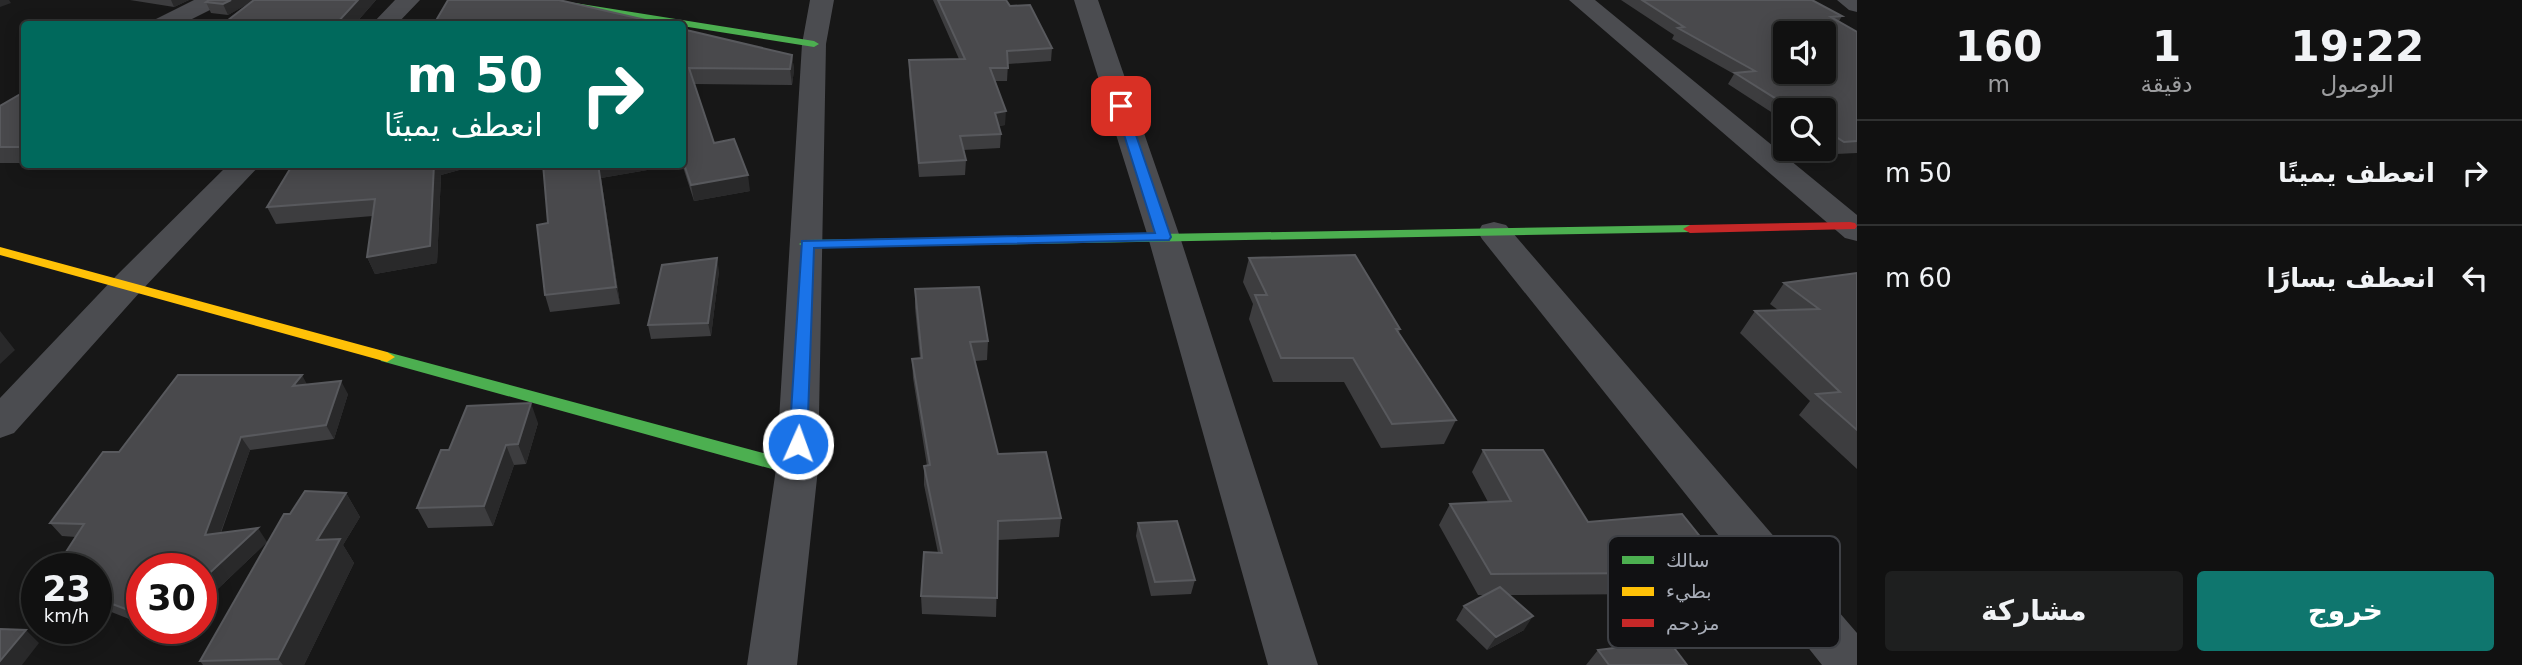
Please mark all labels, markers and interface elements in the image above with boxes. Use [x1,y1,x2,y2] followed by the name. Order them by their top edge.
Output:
[1773,21,1836,161] map controls
[1773,21,1836,84] button: sound
[1955,22,2043,71] text: 160
[2152,22,2181,71] text: 1
[2290,22,2424,71] text: 19:22
[407,47,543,104] text: 50 m
[567,49,658,140] icon: right
[1988,71,2010,97] text: m
[2140,71,2193,97] text: دقيقة
[2321,71,2394,97] text: الوصول
[1091,76,1151,136] pin
[1102,87,1140,125] icon: arrive
[1773,98,1836,161] button: search
[384,106,543,144] text: انعطف يمينًا
[2456,154,2494,192] icon: right
[1885,158,1952,188] text: 50 m
[2278,158,2435,188] text: انعطف يمينًا
[2456,259,2494,297] icon: left
[1885,263,1952,293] text: 60 m
[2266,263,2435,293] text: انعطف يسارًا
[761,407,835,481] position arrow
[1608,536,1840,648] legend
[1666,549,1710,571] text: سالك
[126,553,217,644] speed limit sign: 30
[42,569,91,609] text: 23
[1885,571,2183,651] button: مشاركة
[2197,571,2494,651] button: خروج
[1666,580,1712,603] text: بطيء
[44,605,89,626] text: km/h
[1666,612,1720,635] text: مزدحم

